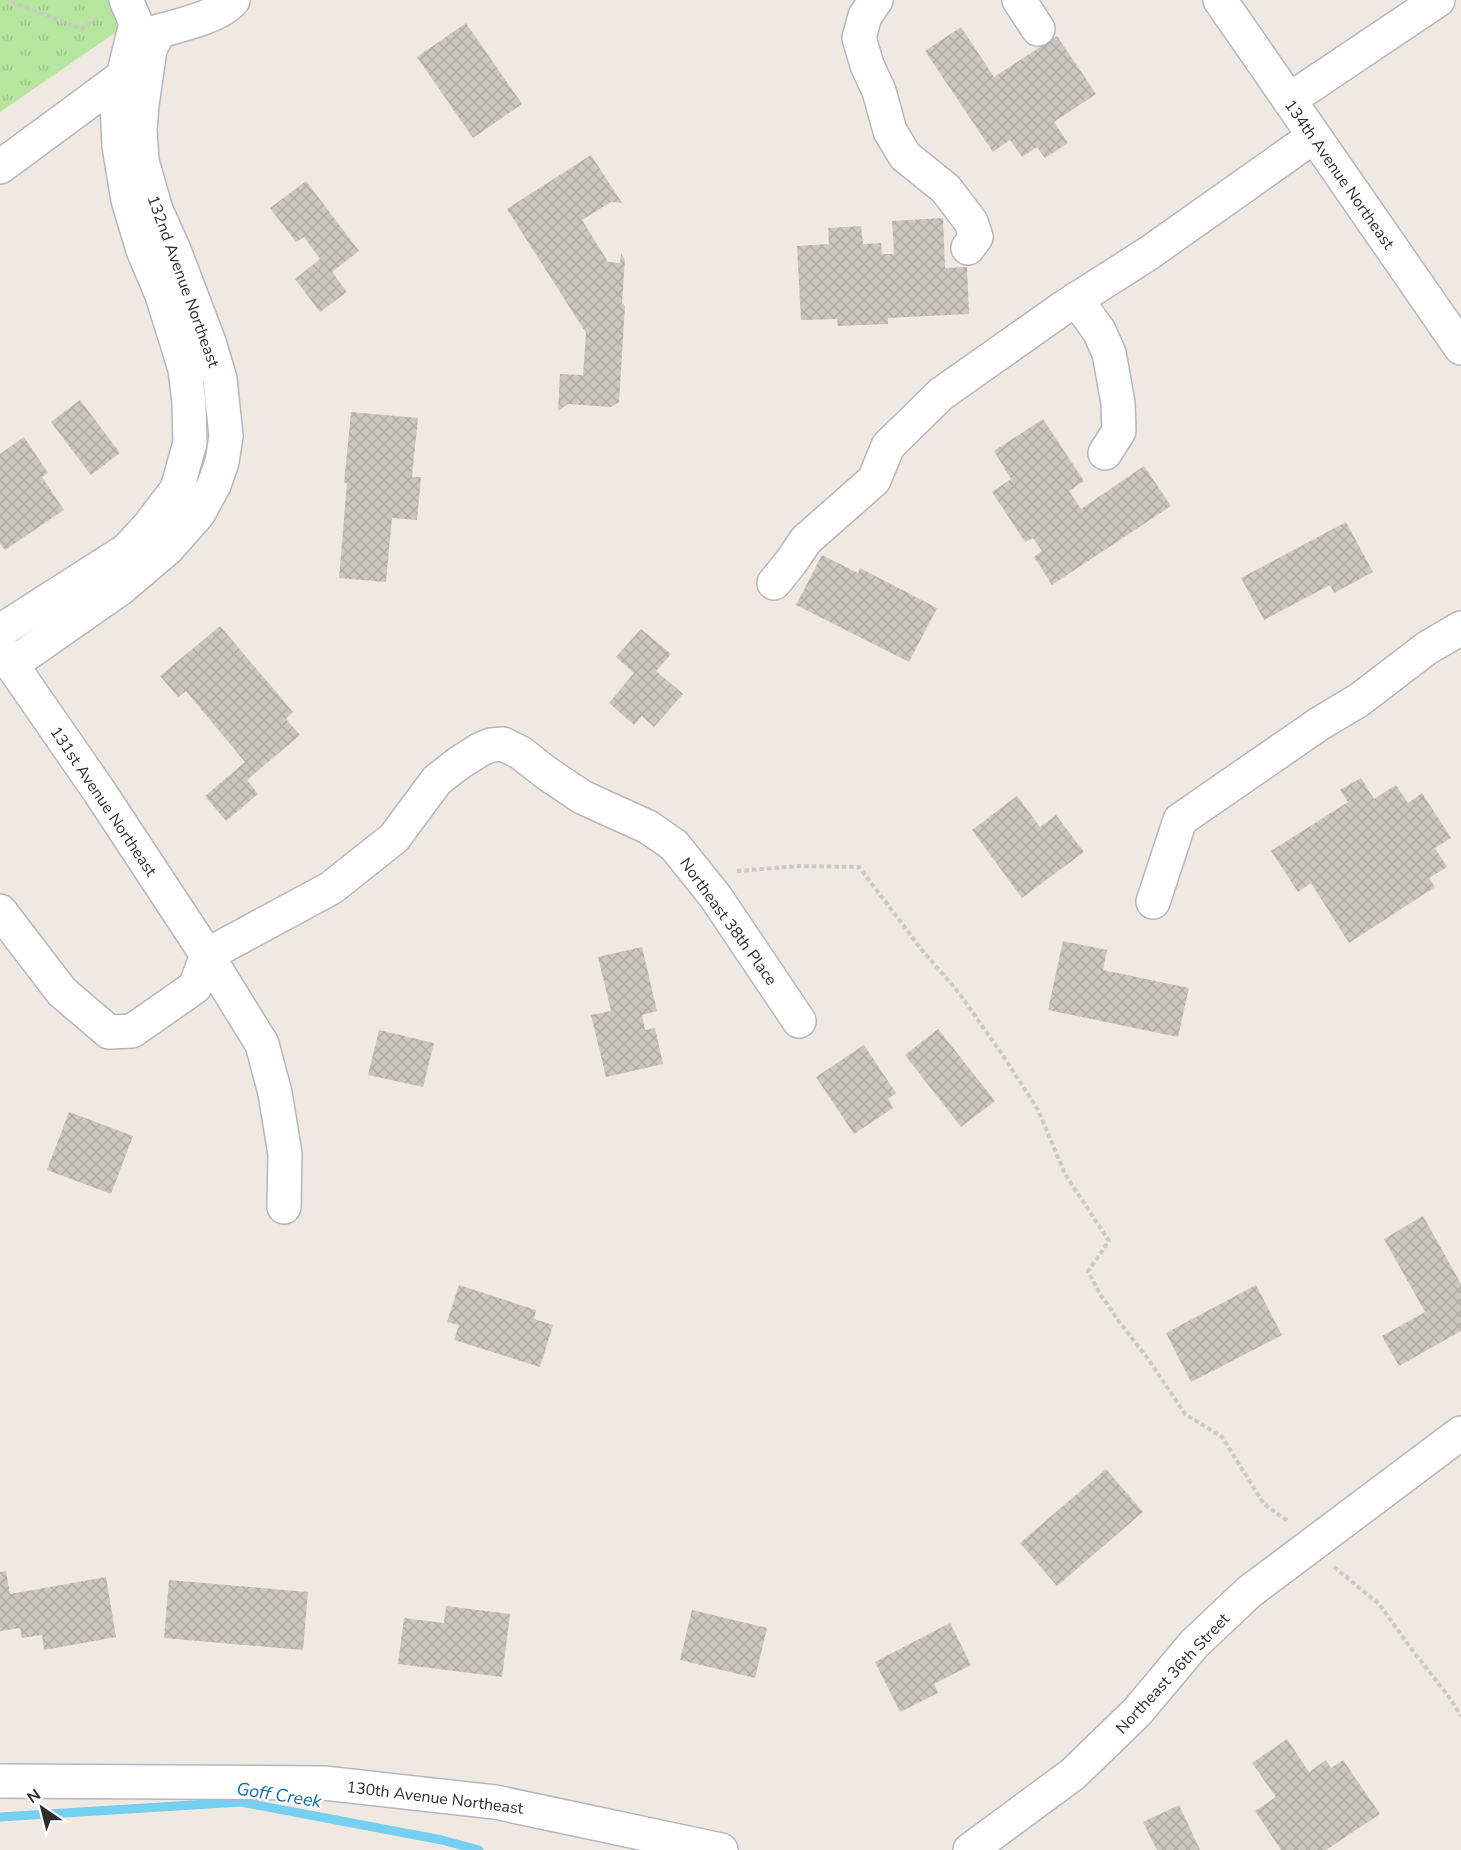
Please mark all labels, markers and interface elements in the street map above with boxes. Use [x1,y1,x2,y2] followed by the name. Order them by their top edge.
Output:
[1279,95,1399,254] street label: 134th Avenue Northeast
[142,192,225,371] street label: 132nd Avenue Northeast
[45,722,162,881] street label: 131st Avenue Northeast
[674,853,782,990] street label: Northeast 38th Place
[1111,1608,1235,1739] street label: Northeast 36th Street
[235,1776,324,1814] water label: Goff Creek
[345,1776,525,1820] street label: 130th Avenue Northeast
[12,1778,72,1838] north arrow
[23,1784,45,1809] text: N

